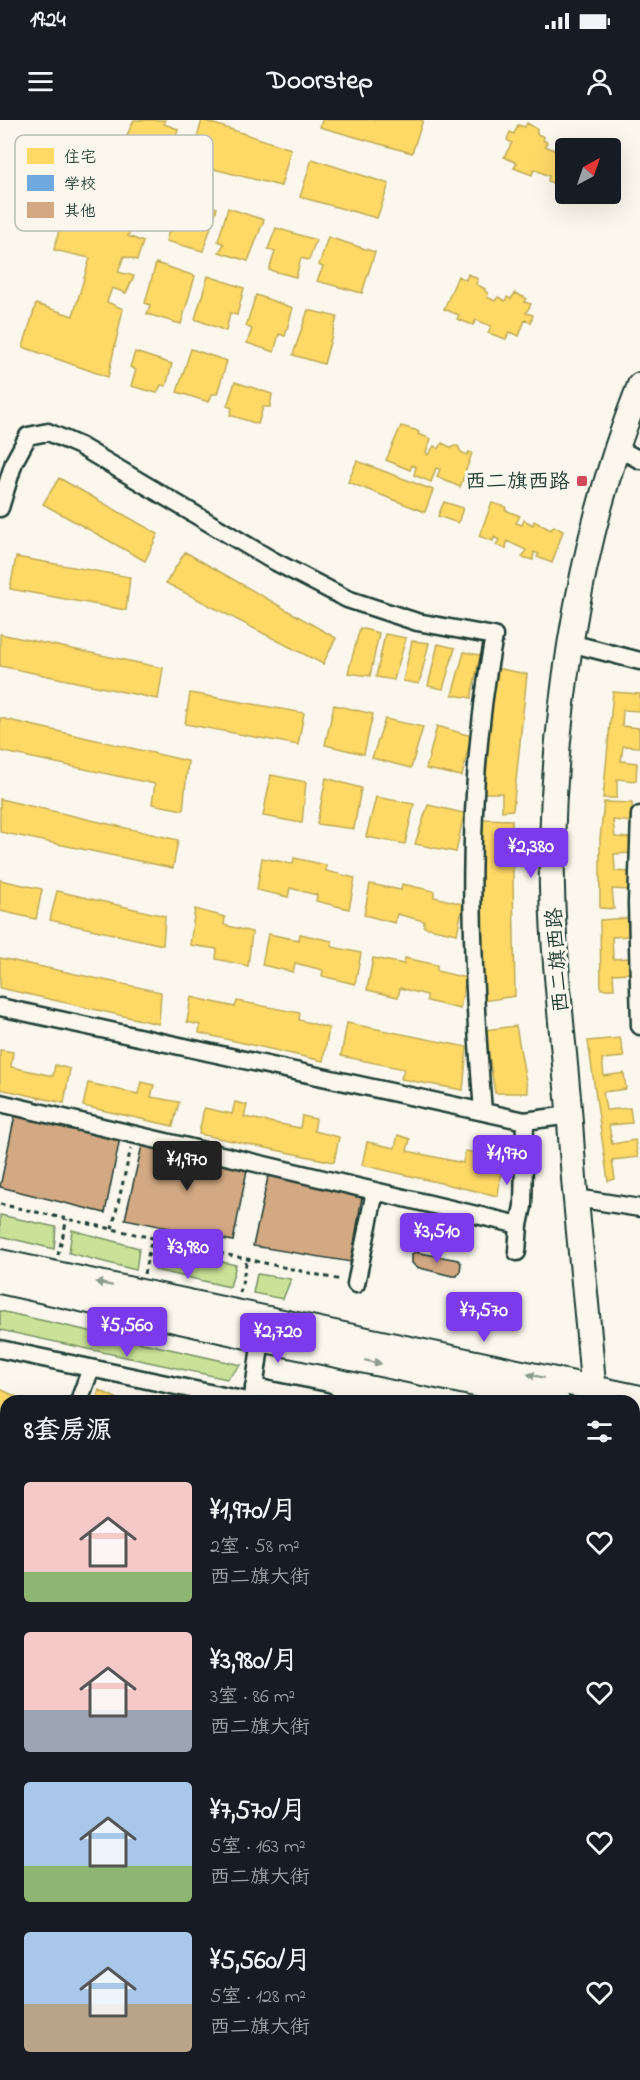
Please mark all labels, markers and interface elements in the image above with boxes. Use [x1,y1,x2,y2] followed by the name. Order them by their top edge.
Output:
[30,5,66,37] text: 19:24
[267,62,373,101] text: Doorstep
[24,65,57,98] icon: menu
[583,65,616,98] icon: person
[15,135,213,231] legend
[555,138,621,204] north arrow
[555,138,621,204] map controls
[64,146,96,170] text: 住宅
[64,173,96,197] text: 学校
[64,200,96,224] text: 其他
[465,468,570,498] place label: 西二旗西路
[575,474,589,488] marker: 西二旗西路
[482,828,580,879] pin: ¥2,380
[508,833,554,862] text: ¥2,380
[540,906,578,1013] street label: 西二旗西路
[458,1135,556,1186] pin: ¥1,970
[487,1140,527,1169] text: ¥1,970
[138,1141,236,1192] pin: ¥1,970
[167,1146,207,1175] text: ¥1,970
[388,1213,486,1264] pin: ¥3,510
[414,1218,460,1247] text: ¥3,510
[139,1229,237,1280] pin: ¥3,980
[167,1234,209,1263] text: ¥3,980
[94,1278,113,1288] one-way arrow
[435,1292,533,1343] pin: ¥7,570
[460,1297,508,1326] text: ¥7,570
[78,1307,176,1358] pin: ¥5,560
[101,1312,153,1341] text: ¥5,560
[229,1313,327,1364] pin: ¥2,720
[254,1318,302,1347] text: ¥2,720
[364,1358,383,1368] one-way arrow
[527,1370,546,1380] one-way arrow
[24,1413,112,1451] text: 8套房源
[583,1415,616,1448] icon: filters
[210,1493,297,1531] text: ¥1,970/月
[72,1506,144,1578] icon: home
[583,1526,616,1559] icon: heart
[210,1533,300,1562] text: 2室 · 58 m²
[210,1564,310,1593] text: 西二旗大街
[210,1643,298,1681] text: ¥3,980/月
[72,1656,144,1728] icon: home
[583,1676,616,1709] icon: heart
[210,1683,295,1712] text: 3室 · 86 m²
[210,1714,310,1743] text: 西二旗大街
[210,1793,306,1831] text: ¥7,570/月
[72,1806,144,1878] icon: home
[583,1826,616,1859] icon: heart
[210,1833,306,1862] text: 5室 · 163 m²
[210,1864,310,1893] text: 西二旗大街
[210,1943,311,1981] text: ¥5,560/月
[72,1956,144,2028] icon: home
[583,1976,616,2009] icon: heart
[210,1983,306,2012] text: 5室 · 128 m²
[210,2014,310,2043] text: 西二旗大街

